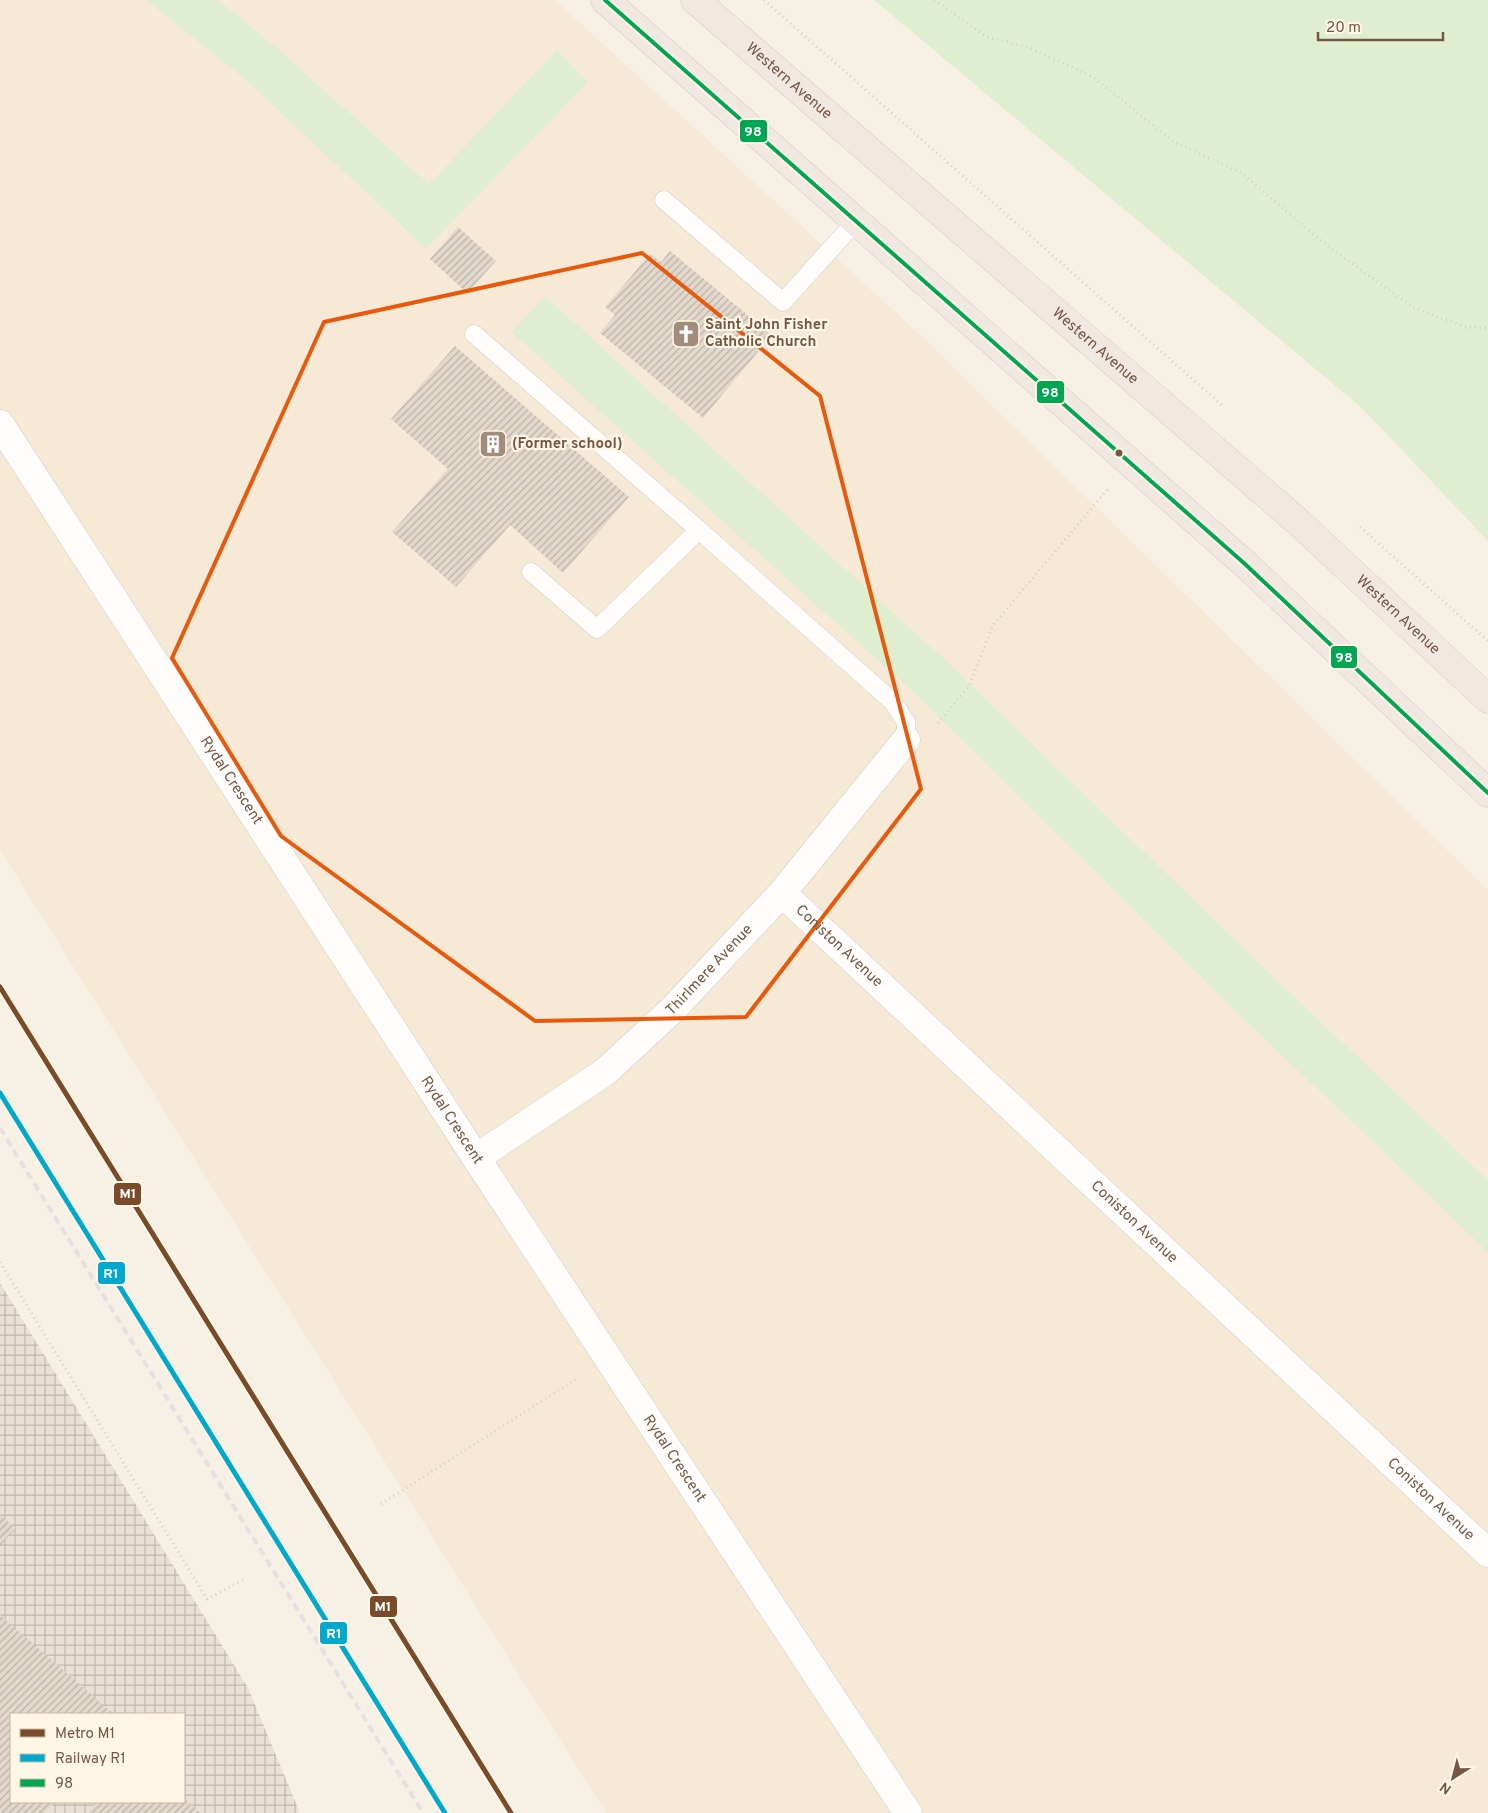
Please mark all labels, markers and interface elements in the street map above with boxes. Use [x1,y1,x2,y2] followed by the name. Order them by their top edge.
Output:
[1318,10,1443,42] scale bar
[1326,19,1361,38] text: 20 m
[742,39,836,124] street label: Western Avenue
[739,119,768,143] line badge: 98
[744,124,762,141] text: 98
[1048,304,1142,389] street label: Western Avenue
[705,316,828,352] place label: Saint John Fisher Catholic Church
[671,319,701,349] church icon: Saint John Fisher Catholic Church
[1036,380,1065,404] line badge: 98
[1041,385,1059,402] text: 98
[478,429,508,459] building icon: (Former school)
[512,435,622,454] place label: (Former school)
[1114,448,1124,458] unlabelled marker
[1352,571,1444,659] street label: Western Avenue
[1330,645,1358,669] line badge: 98
[1335,650,1353,667] text: 98
[196,733,267,828] street label: Rydal Crescent
[791,901,887,992] street label: Coniston Avenue
[662,920,757,1020] street label: Thirlmere Avenue
[416,1073,487,1168] street label: Rydal Crescent
[1086,1177,1182,1268] street label: Coniston Avenue
[113,1182,142,1206] line badge: M1
[120,1186,136,1203] text: M1
[97,1261,126,1285] line badge: R1
[103,1266,119,1283] text: R1
[639,1411,710,1506] street label: Rydal Crescent
[1383,1454,1478,1545] street label: Coniston Avenue
[369,1595,398,1618] line badge: M1
[375,1599,391,1616] text: M1
[319,1621,348,1645] line badge: R1
[326,1626,342,1643] text: R1
[10,1713,185,1803] legend
[55,1725,115,1744] text: Metro M1
[55,1750,126,1769] text: Railway R1
[1428,1753,1478,1803] north arrow
[55,1775,73,1794] text: 98
[1437,1777,1455,1797] text: N

